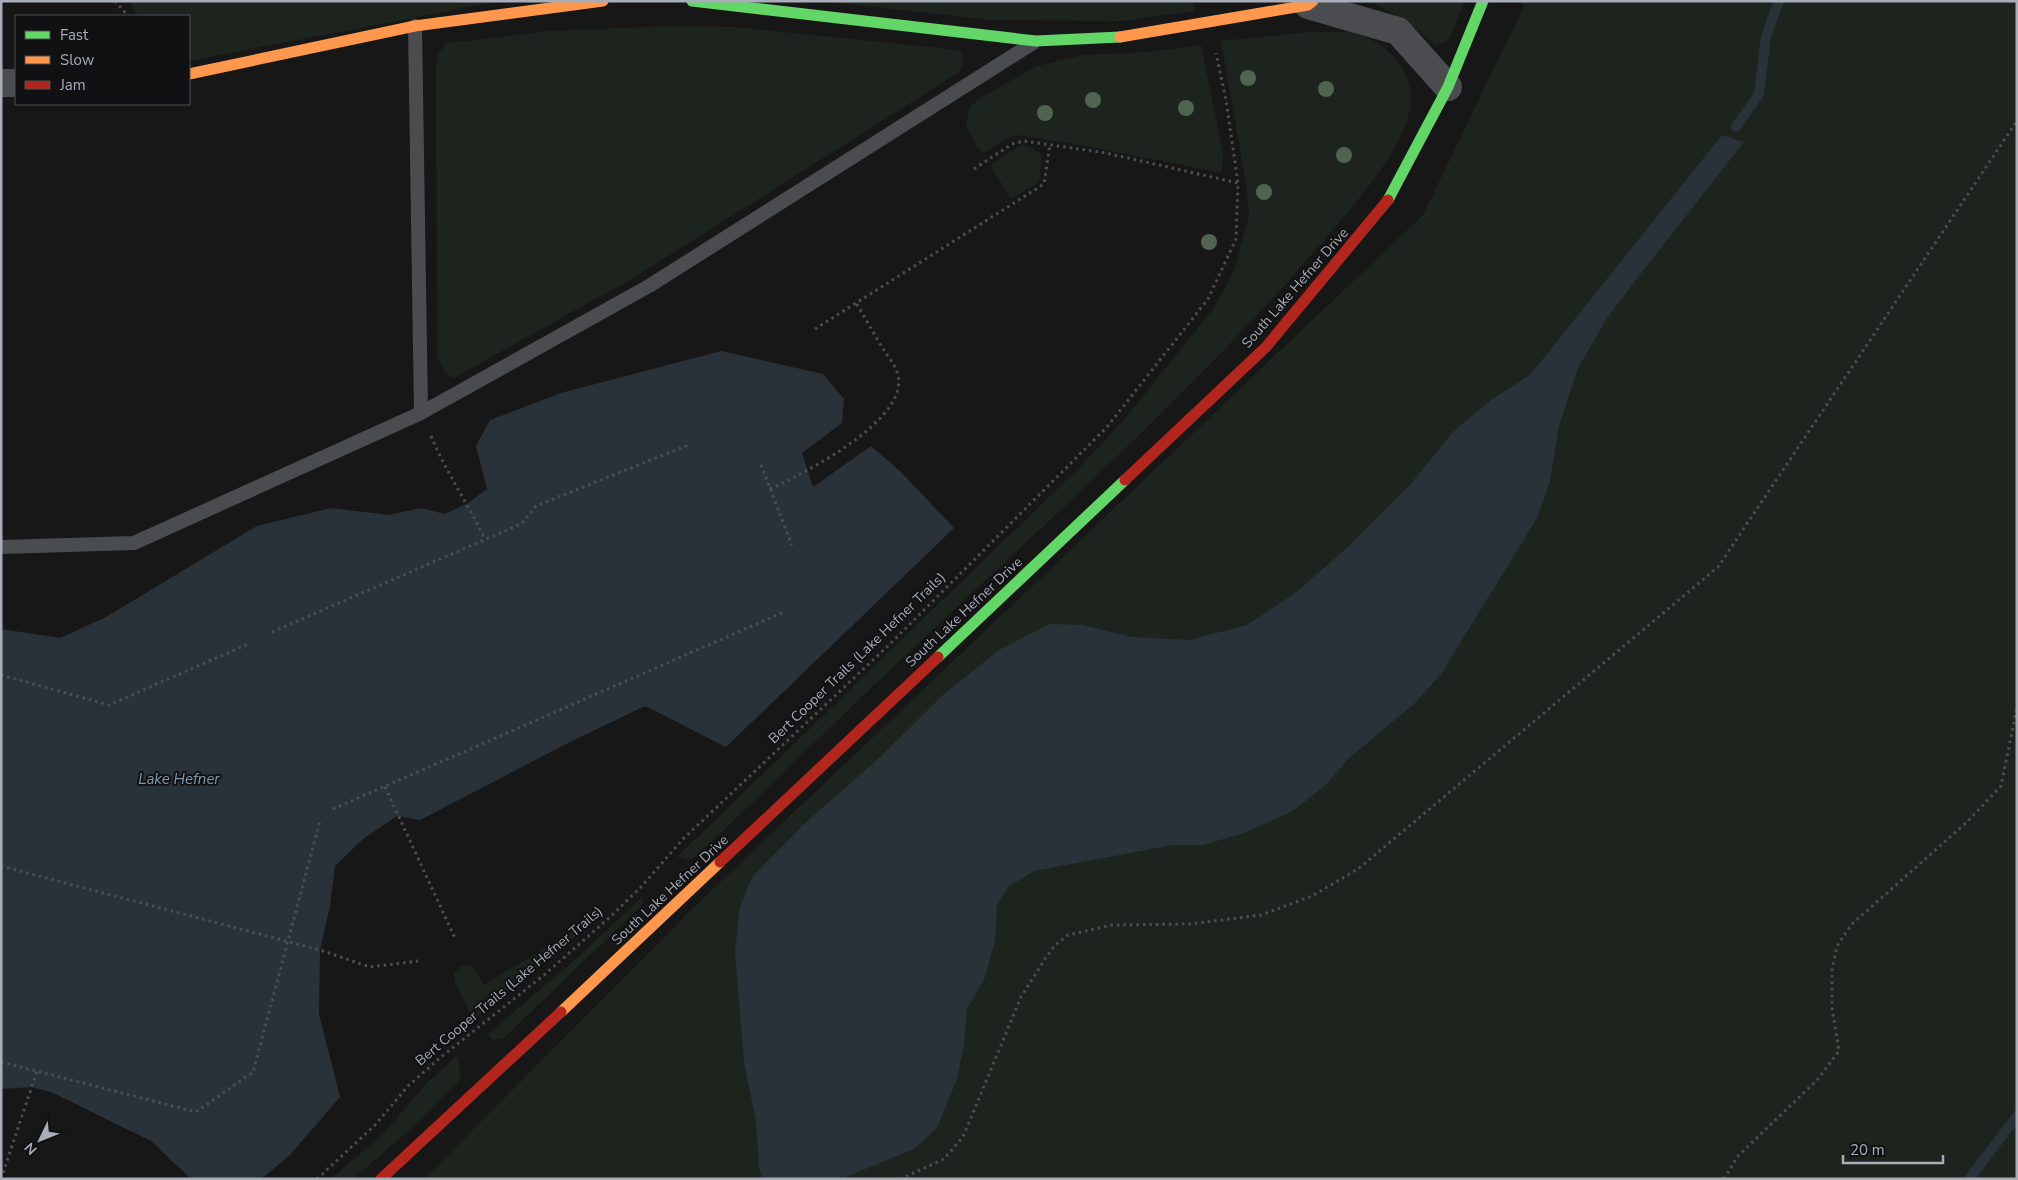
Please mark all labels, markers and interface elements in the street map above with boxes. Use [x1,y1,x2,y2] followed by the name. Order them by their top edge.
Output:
[15,15,190,105] legend
[60,25,89,45] text: Fast
[60,50,95,70] text: Slow
[59,75,86,95] text: Jam
[1237,224,1353,352] street label: South Lake Hefner Drive
[901,553,1027,671] street label: South Lake Hefner Drive
[764,568,950,748] street label: Bert Cooper Trails (Lake Hefner Trails)
[138,769,220,789] water label: Lake Hefner
[607,831,733,949] street label: South Lake Hefner Drive
[411,902,607,1070] street label: Bert Cooper Trails (Lake Hefner Trails)
[15,1115,65,1165] north arrow
[1843,1132,1943,1164] scale bar
[20,1138,41,1159] text: N
[1850,1140,1885,1160] text: 20 m

